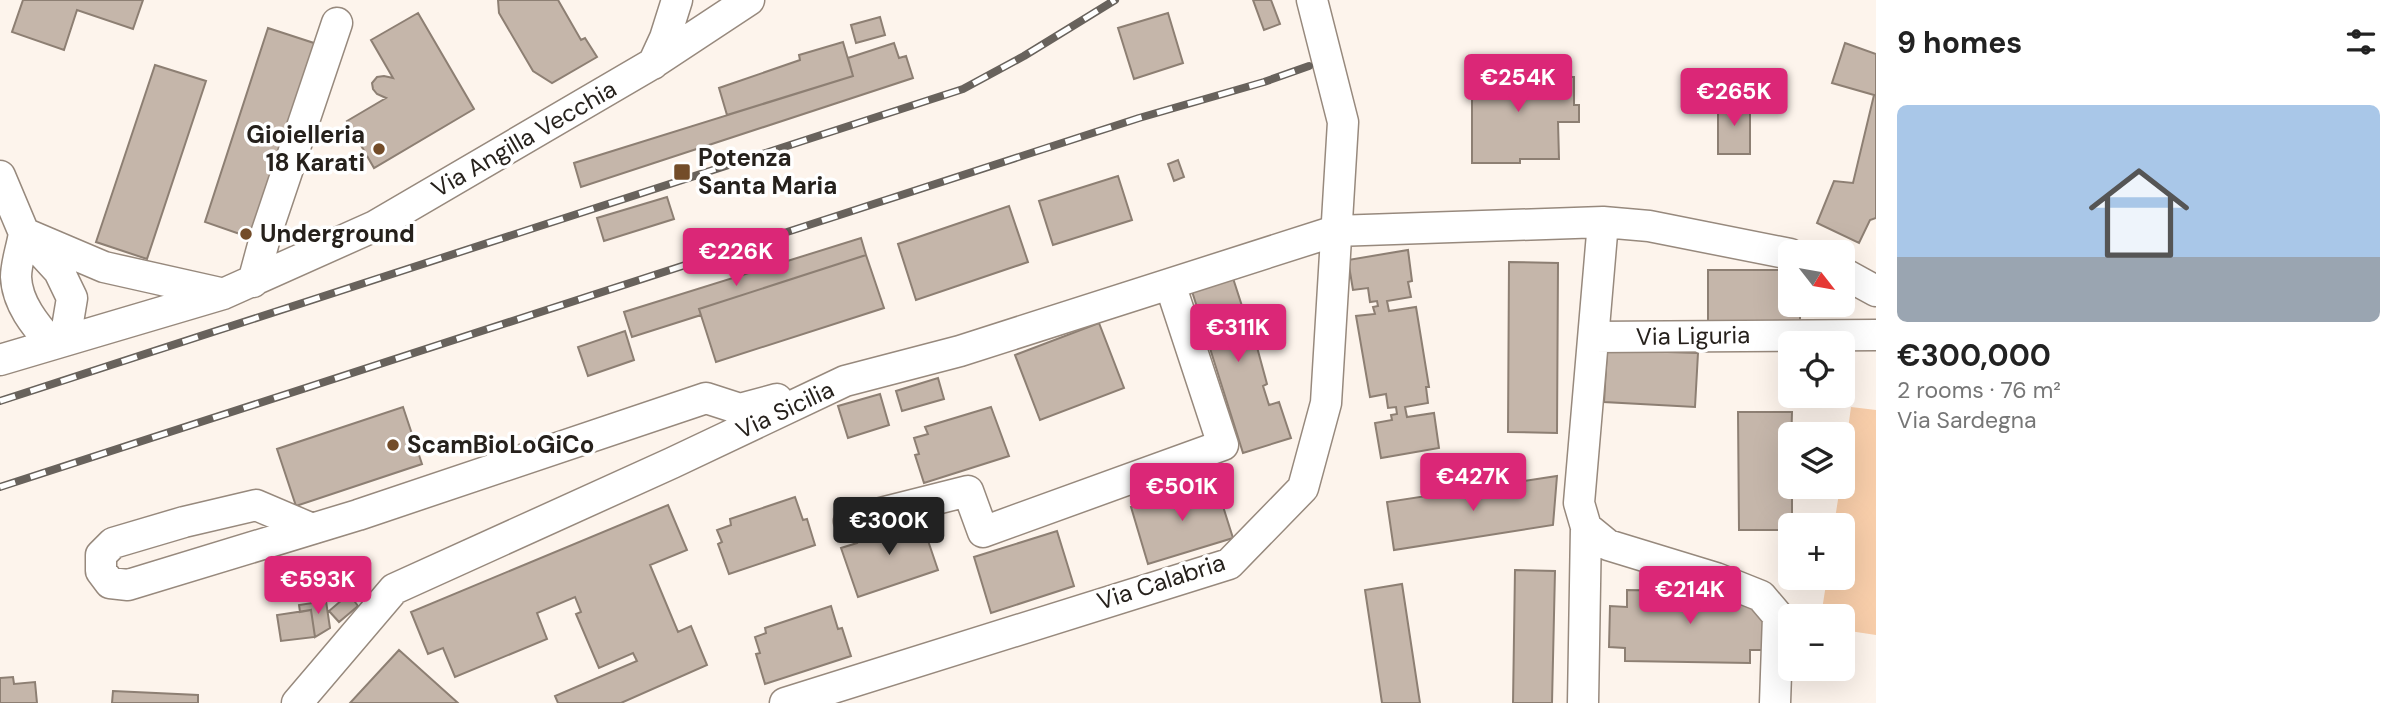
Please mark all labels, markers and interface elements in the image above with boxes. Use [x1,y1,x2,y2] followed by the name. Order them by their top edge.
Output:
[1897,23,2022,62] text: 9 homes
[2342,23,2380,61] icon: filters
[1469,54,1567,114] pin: €254K
[1480,62,1556,92] text: €254K
[1685,68,1783,128] pin: €265K
[426,73,622,204] street label: Via Angilla Vecchia
[1697,76,1771,106] text: €265K
[246,119,365,178] place label: Gioielleria 18 Karati
[371,141,387,157] marker: Gioielleria 18 Karati
[698,142,837,201] place label: Potenza Santa Maria
[2076,150,2202,276] icon: home
[672,162,692,182] marker: Potenza Santa Maria
[260,218,415,249] place label: Underground
[238,226,254,242] marker: Underground
[687,229,785,288] pin: €226K
[699,236,773,266] text: €226K
[1778,240,1855,317] north arrow
[1778,240,1855,681] map controls
[1189,304,1287,364] pin: €311K
[1206,312,1270,342] text: €311K
[1635,319,1751,352] street label: Via Liguria
[1778,331,1855,408] button: locate
[1897,336,2051,375] text: €300,000
[731,373,839,446] street label: Via Sicilia
[1897,375,2061,405] text: 2 rooms · 76 m²
[1897,405,2036,435] text: Via Sardegna
[1778,422,1855,499] button: layers
[407,429,594,460] place label: ScamBioLoGiCo
[385,437,401,453] marker: ScamBioLoGiCo
[1424,454,1522,513] pin: €427K
[1436,461,1510,491] text: €427K
[1133,463,1231,523] pin: €501K
[1146,471,1218,501] text: €501K
[840,498,938,557] pin: €300K
[849,505,929,535] text: €300K
[1778,513,1855,590] button: +
[1093,546,1229,617] street label: Via Calabria
[269,556,367,616] pin: €593K
[280,564,356,594] text: €593K
[1641,566,1739,626] pin: €214K
[1655,574,1725,604] text: €214K
[1778,604,1855,681] button: −

